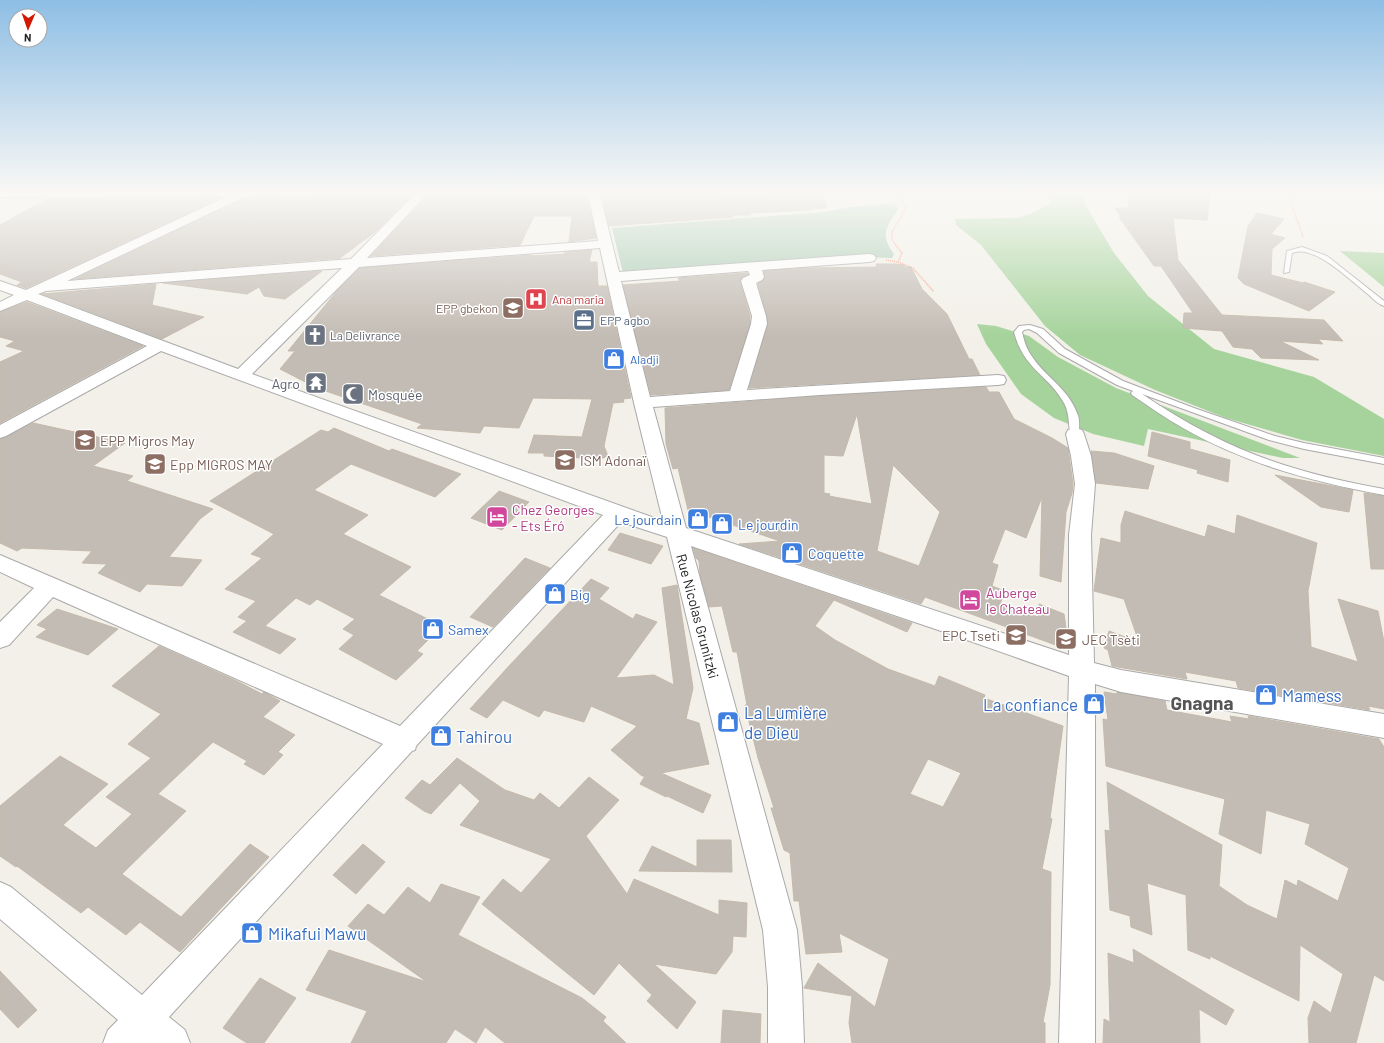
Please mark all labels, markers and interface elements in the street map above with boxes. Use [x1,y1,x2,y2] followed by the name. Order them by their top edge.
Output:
[8,8,48,48] north arrow
[24,32,32,45] text: N
[523,286,549,312] hospital icon: Ana maria
[552,292,604,306] place label: Ana maria
[500,295,526,321] school or university icon: EPP gbekon
[436,301,498,315] place label: EPP gbekon
[571,307,597,333] office icon: EPP agbo
[600,313,649,327] place label: EPP agbo
[302,322,328,348] church icon: La Delivrance
[330,328,400,342] place label: La Delivrance
[601,346,627,372] shop icon: Aladji
[630,352,659,366] place label: Aladji
[303,370,329,396] temple icon: Agro
[272,375,300,392] place label: Agro
[340,381,366,407] mosque icon: Mosquée
[368,386,423,403] place label: Mosquée
[72,427,98,453] school or university icon: EPP Migros May
[100,432,195,449] place label: EPP Migros May
[552,447,578,473] school or university icon: ISM Adonaï
[142,451,168,477] school or university icon: Epp MIGROS MAY
[580,452,647,469] place label: ISM Adonaï
[170,456,273,473] place label: Epp MIGROS MAY
[512,501,595,534] place label: Chez Georges - Ets Éró
[484,504,510,530] hotel icon: Chez Georges - Ets Éró
[685,506,711,532] shop icon: Le jourdain
[614,511,682,528] place label: Le jourdain
[709,511,735,537] shop icon: Le jourdin
[738,516,799,533] place label: Le jourdin
[779,540,805,566] shop icon: Coquette
[808,545,864,562] place label: Coquette
[673,552,723,680] street label: Rue Nicolas Grunitzki
[542,581,568,607] shop icon: Big
[986,584,1050,617] place label: Auberge le Chateau
[570,586,590,603] place label: Big
[957,587,983,613] hotel icon: Auberge le Chateau
[420,616,446,642] shop icon: Samex
[448,621,489,638] place label: Samex
[1003,622,1029,648] school or university icon: EPC Tseti
[1053,626,1079,652] school or university icon: JEC Tsèti
[942,627,1000,644] place label: EPC Tseti
[1082,631,1140,648] place label: JEC Tsèti
[1253,682,1279,708] shop icon: Mamess
[1282,685,1342,705] place label: Mamess
[1081,691,1107,717] shop icon: La confiance
[1170,691,1234,714] district label: Gnagna
[983,694,1078,714] place label: La confiance
[744,702,827,742] place label: La Lumière de Dieu
[715,709,741,735] shop icon: La Lumière de Dieu
[428,723,454,749] shop icon: Tahirou
[456,726,512,746] place label: Tahirou
[239,920,265,946] shop icon: Mikafui Mawu
[268,923,366,943] place label: Mikafui Mawu

